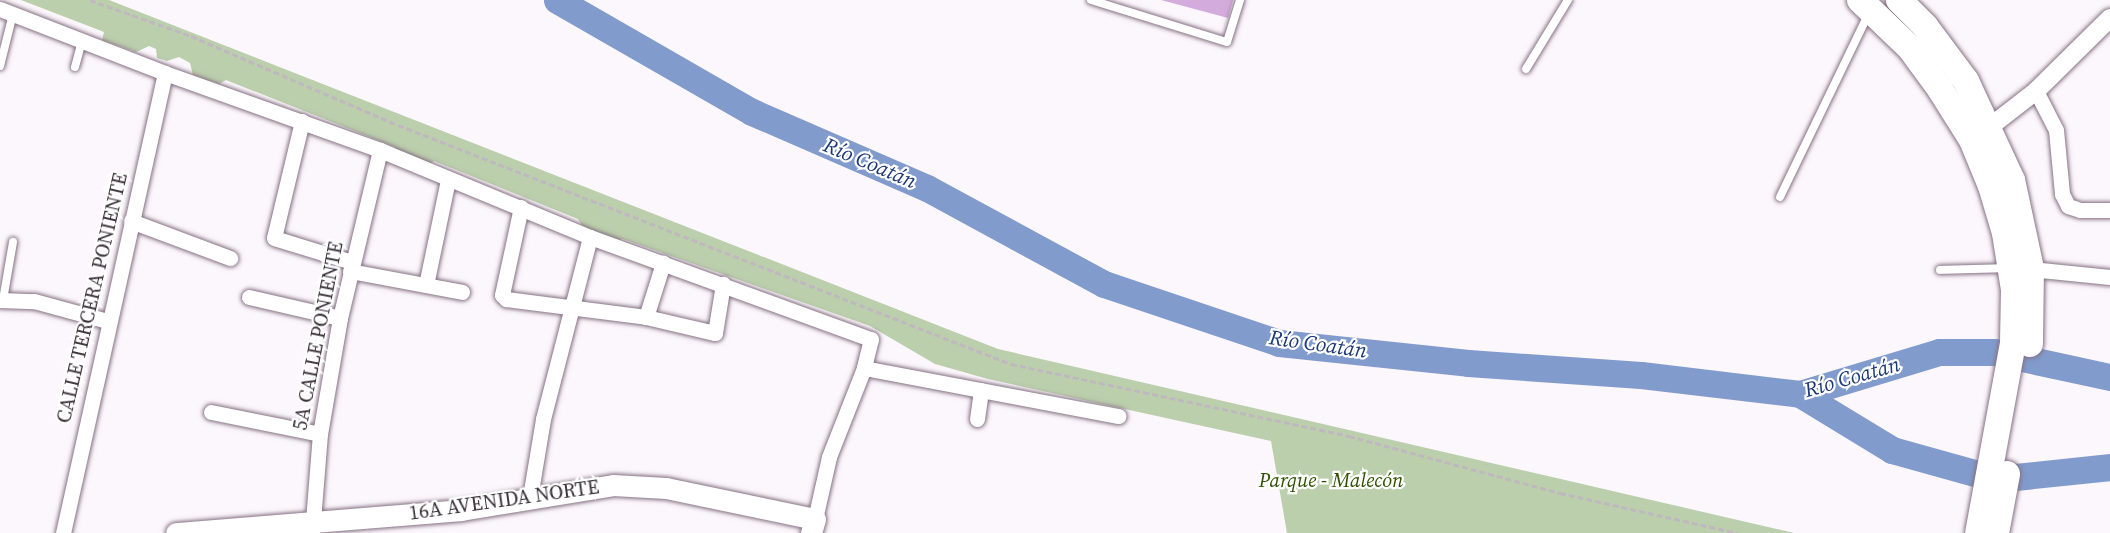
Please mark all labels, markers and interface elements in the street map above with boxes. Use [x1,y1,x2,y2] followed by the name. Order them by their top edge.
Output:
[820,132,920,194] water label: Río Coatán
[51,170,133,426] street label: CALLE TERCERA PONIENTE
[288,240,348,432] street label: 5A CALLE PONIENTE
[1268,325,1368,363] water label: Río Coatán
[1801,351,1903,403] water label: Río Coatán
[1259,468,1403,492] park label: Parque - Malecón
[407,475,601,525] street label: 16A AVENIDA NORTE

